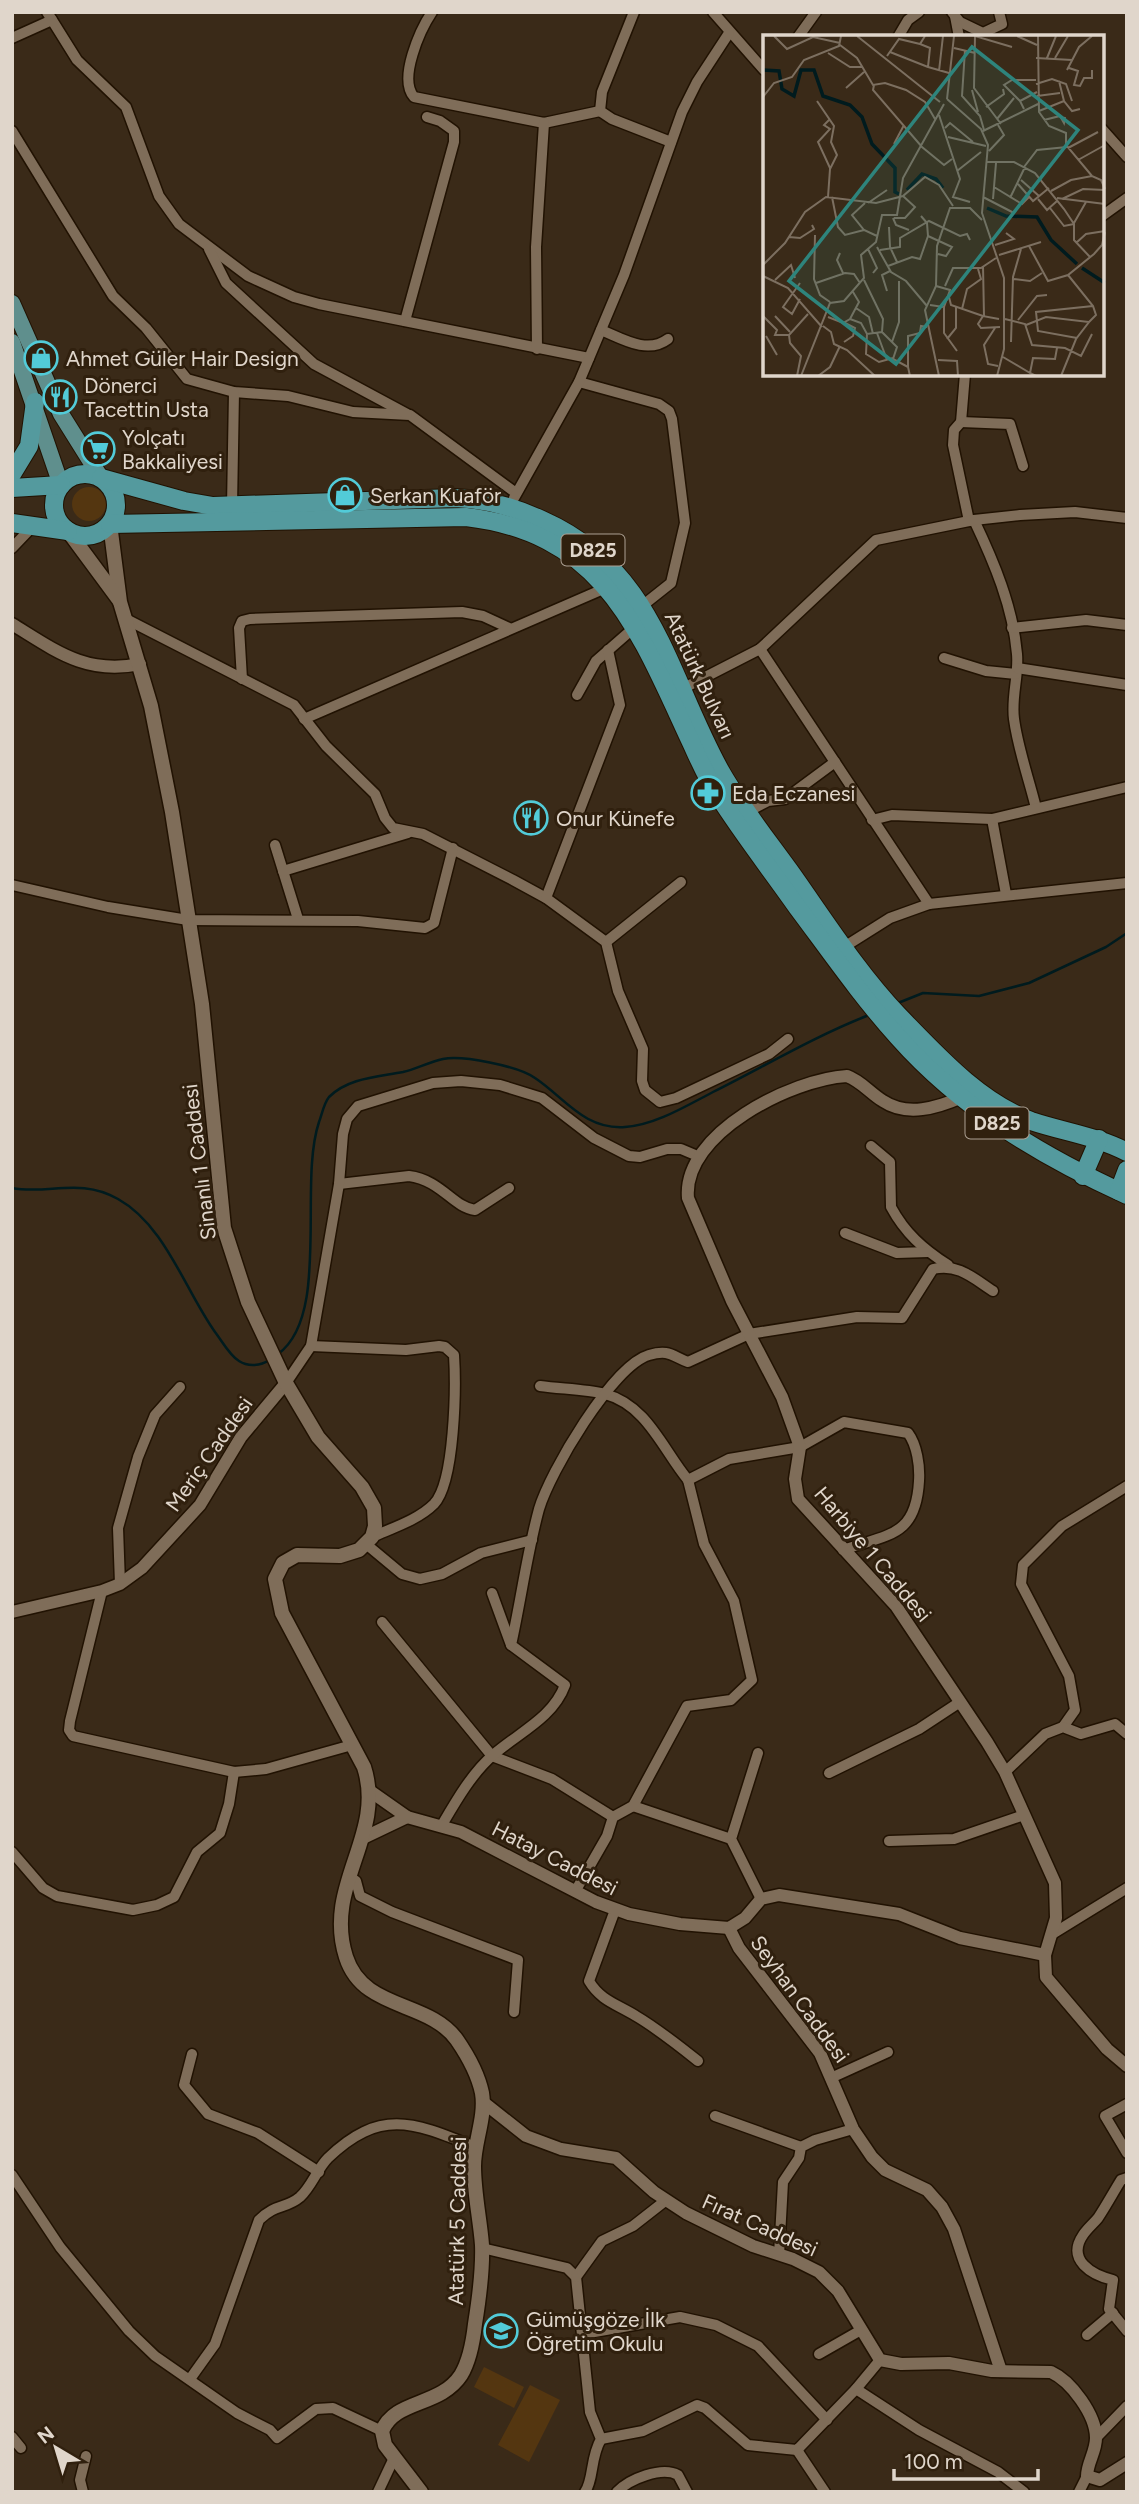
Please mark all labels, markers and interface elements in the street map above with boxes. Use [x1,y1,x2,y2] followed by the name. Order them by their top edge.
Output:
[763,35,1104,376] inset map
[22,339,60,377] shop icon: Ahmet Güler Hair Design
[66,346,299,371] place label: Ahmet Güler Hair Design
[84,373,209,422] place label: Dönerci Tacettin Usta
[41,378,79,416] restaurant icon: Dönerci Tacettin Usta
[122,425,223,474] place label: Yolçatı Bakkaliyesi
[79,430,117,468] supermarket icon: Yolçatı Bakkaliyesi
[326,476,364,514] shop icon: Serkan Kuaför
[370,483,501,508] place label: Serkan Kuaför
[562,534,624,566] road number: D825
[660,607,740,743] street label: Atatürk Bulvarı
[689,774,727,812] pharmacy icon: Eda Eczanesi
[732,781,855,806] place label: Eda Eczanesi
[512,799,550,837] restaurant icon: Onur Künefe
[556,806,675,831] place label: Onur Künefe
[177,1083,221,1241] street label: Sinanlı 1 Caddesi
[965,1107,1028,1138] road number: D825
[160,1392,258,1516] street label: Meriç Caddesi
[809,1481,937,1627] street label: Harbiye 1 Caddesi
[488,1816,622,1900] street label: Hatay Caddesi
[745,1931,855,2067] street label: Seyhan Caddesi
[443,2136,471,2306] street label: Atatürk 5 Caddesi
[698,2188,822,2262] street label: Fırat Caddesi
[526,2307,666,2356] place label: Gümüşgöze İlk Öğretim Okulu
[482,2312,520,2350] school or university icon: Gümüşgöze İlk Öğretim Okulu
[21,2413,91,2483] north arrow
[33,2421,59,2449] text: N
[894,2438,1038,2482] scale bar
[904,2449,963,2474] text: 100 m

